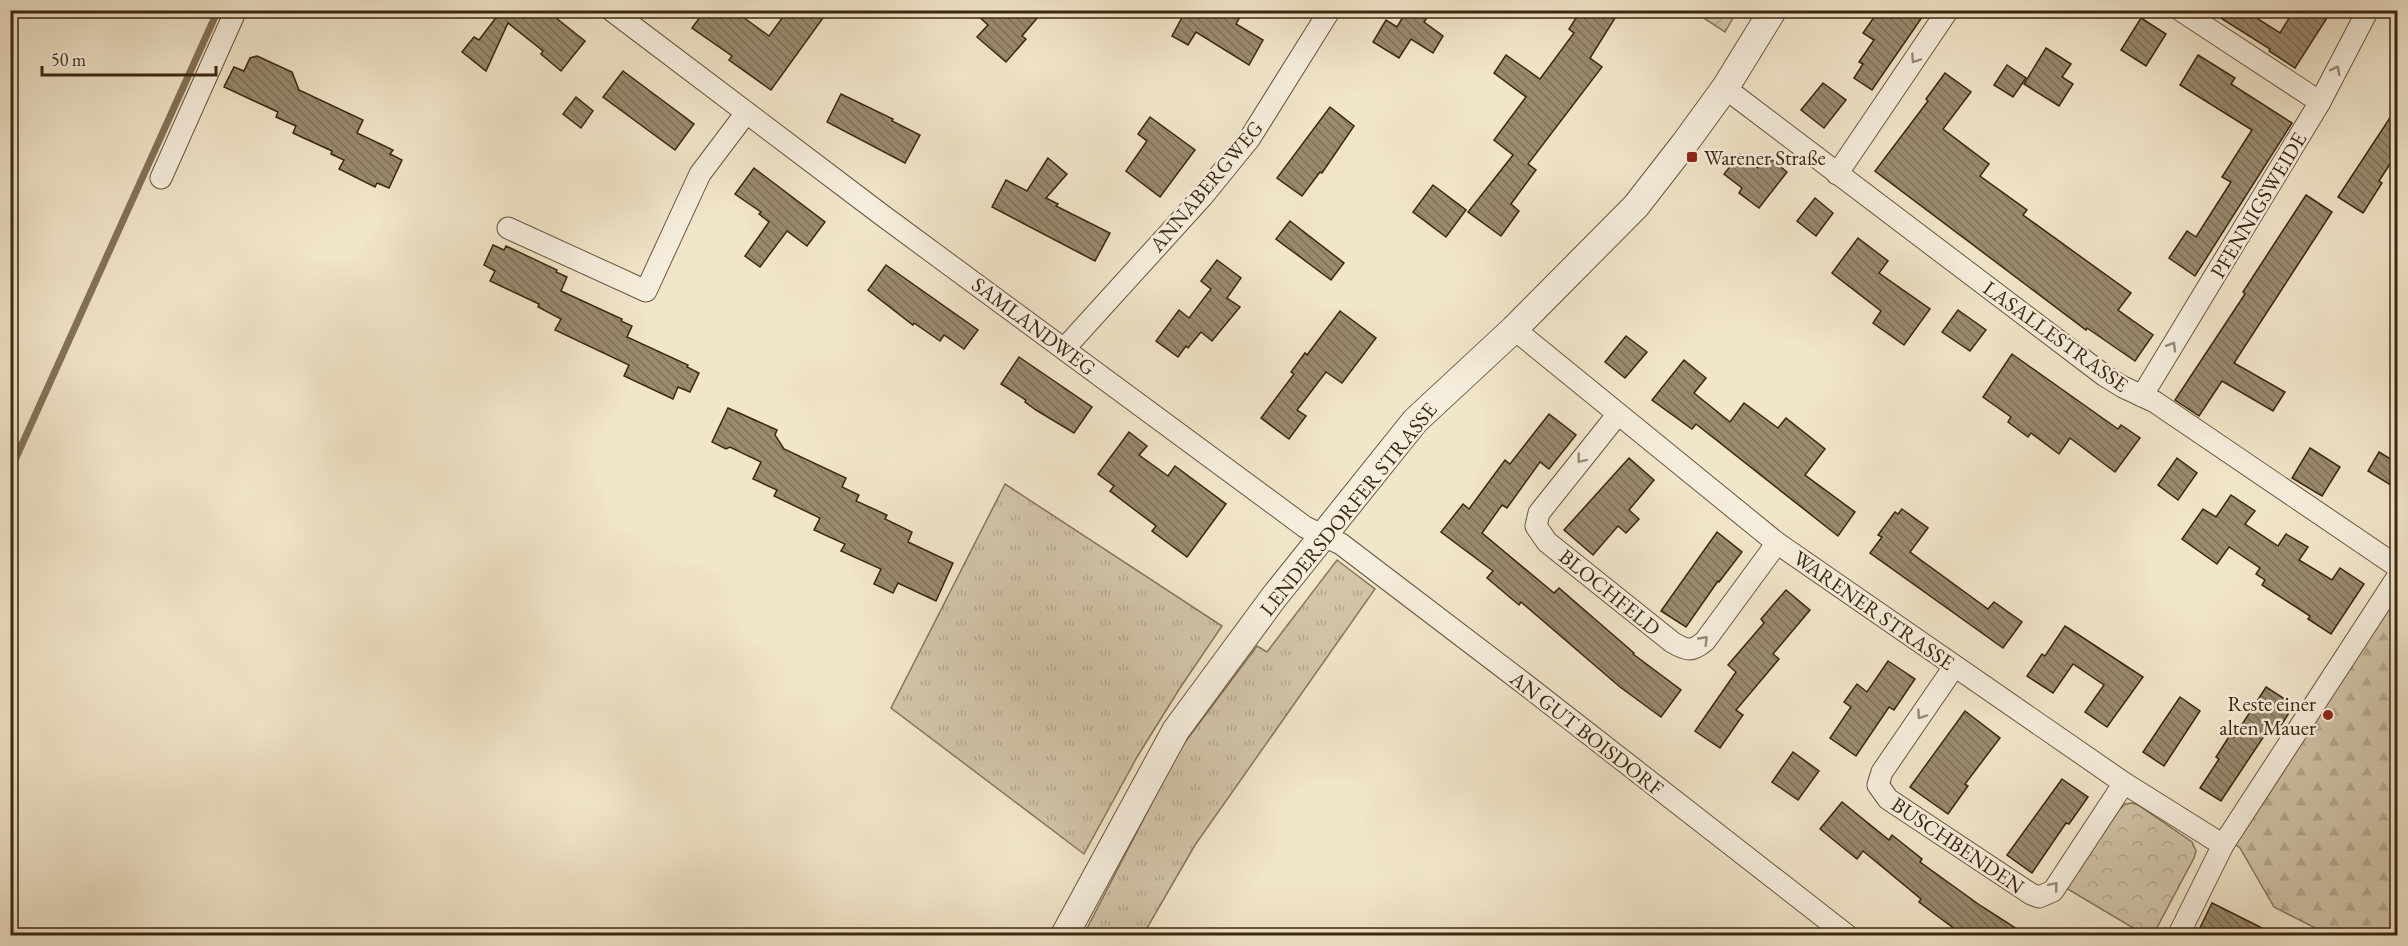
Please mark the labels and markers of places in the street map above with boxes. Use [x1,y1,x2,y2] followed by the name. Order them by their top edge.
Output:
[1704,144,1826,171] place label: Warener Straße
[1685,150,1699,164] marker: Warener Straße
[2219,690,2316,741] place label: Reste einer alten Mauer
[2321,708,2335,722] marker: Reste einer alten Mauer

